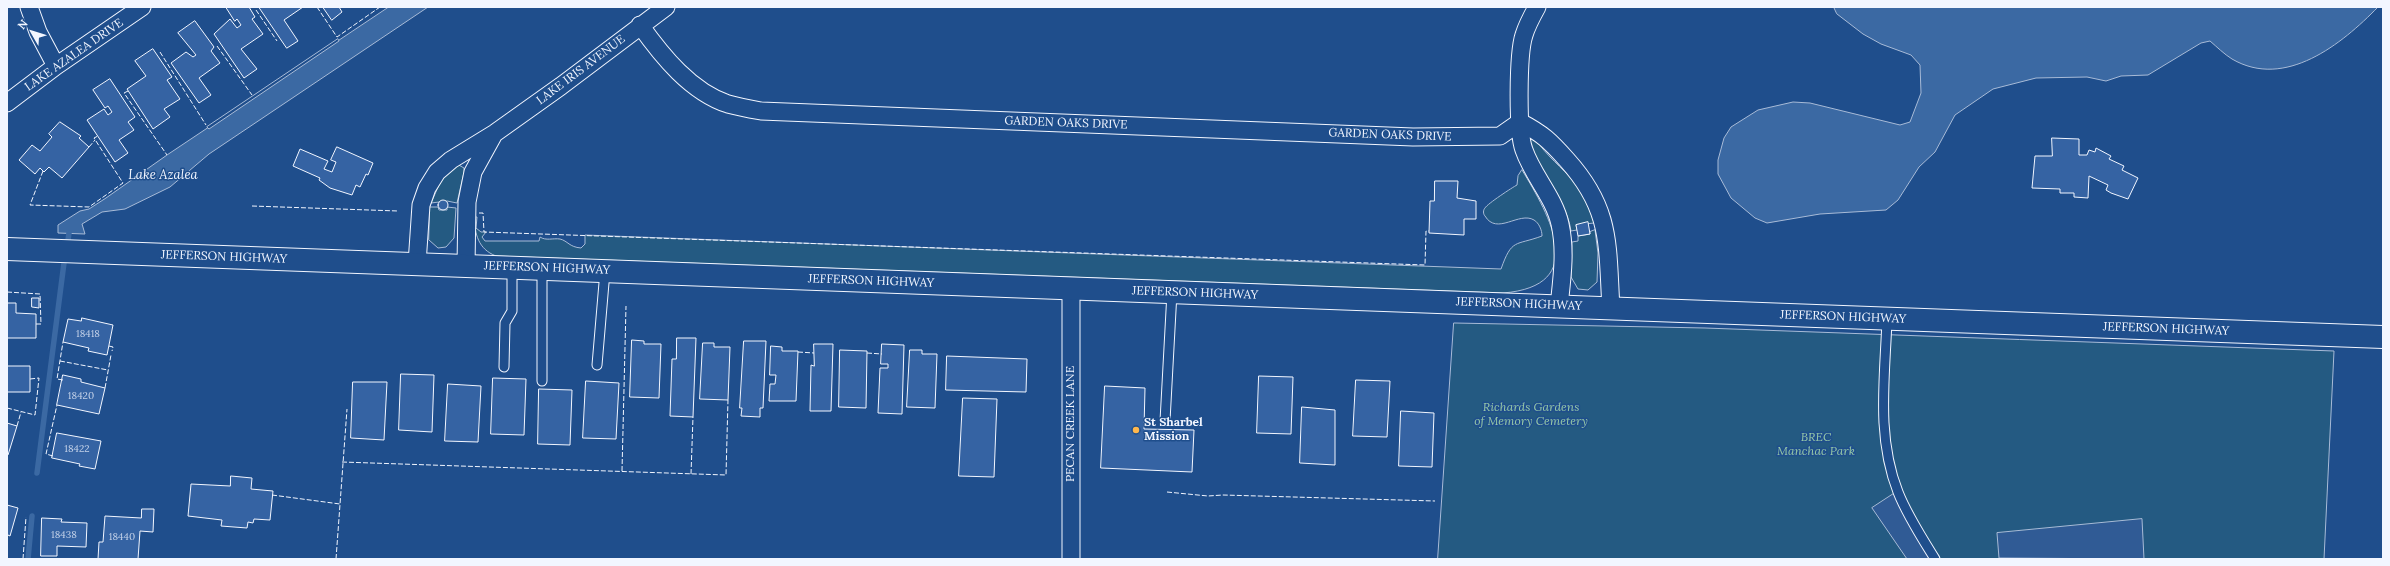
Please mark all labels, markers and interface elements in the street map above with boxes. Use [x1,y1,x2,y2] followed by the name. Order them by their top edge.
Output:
[12,12,52,52] north arrow
[22,16,126,94] street label: LAKE AZALEA DRIVE
[15,17,31,32] text: N
[534,32,628,108] street label: LAKE IRIS AVENUE
[1004,114,1128,132] street label: GARDEN OAKS DRIVE
[1328,126,1452,144] street label: GARDEN OAKS DRIVE
[128,167,198,183] water label: Lake Azalea
[161,248,287,266] street label: JEFFERSON HIGHWAY
[484,259,610,277] street label: JEFFERSON HIGHWAY
[808,272,934,290] street label: JEFFERSON HIGHWAY
[1132,284,1258,302] street label: JEFFERSON HIGHWAY
[1456,295,1582,313] street label: JEFFERSON HIGHWAY
[1780,308,1906,326] street label: JEFFERSON HIGHWAY
[2103,320,2229,338] street label: JEFFERSON HIGHWAY
[76,328,100,340] house number: 18418
[1064,366,1078,482] street label: PECAN CREEK LANE
[68,390,94,402] house number: 18420
[1474,401,1588,429] park label: Richards Gardens of Memory Cemetery
[1144,416,1203,444] place label: St Sharbel Mission
[1131,425,1141,435] marker: St Sharbel Mission
[1777,431,1855,459] park label: BREC Manchac Park
[64,443,90,455] house number: 18422
[51,529,77,541] house number: 18438
[109,531,135,543] house number: 18440

